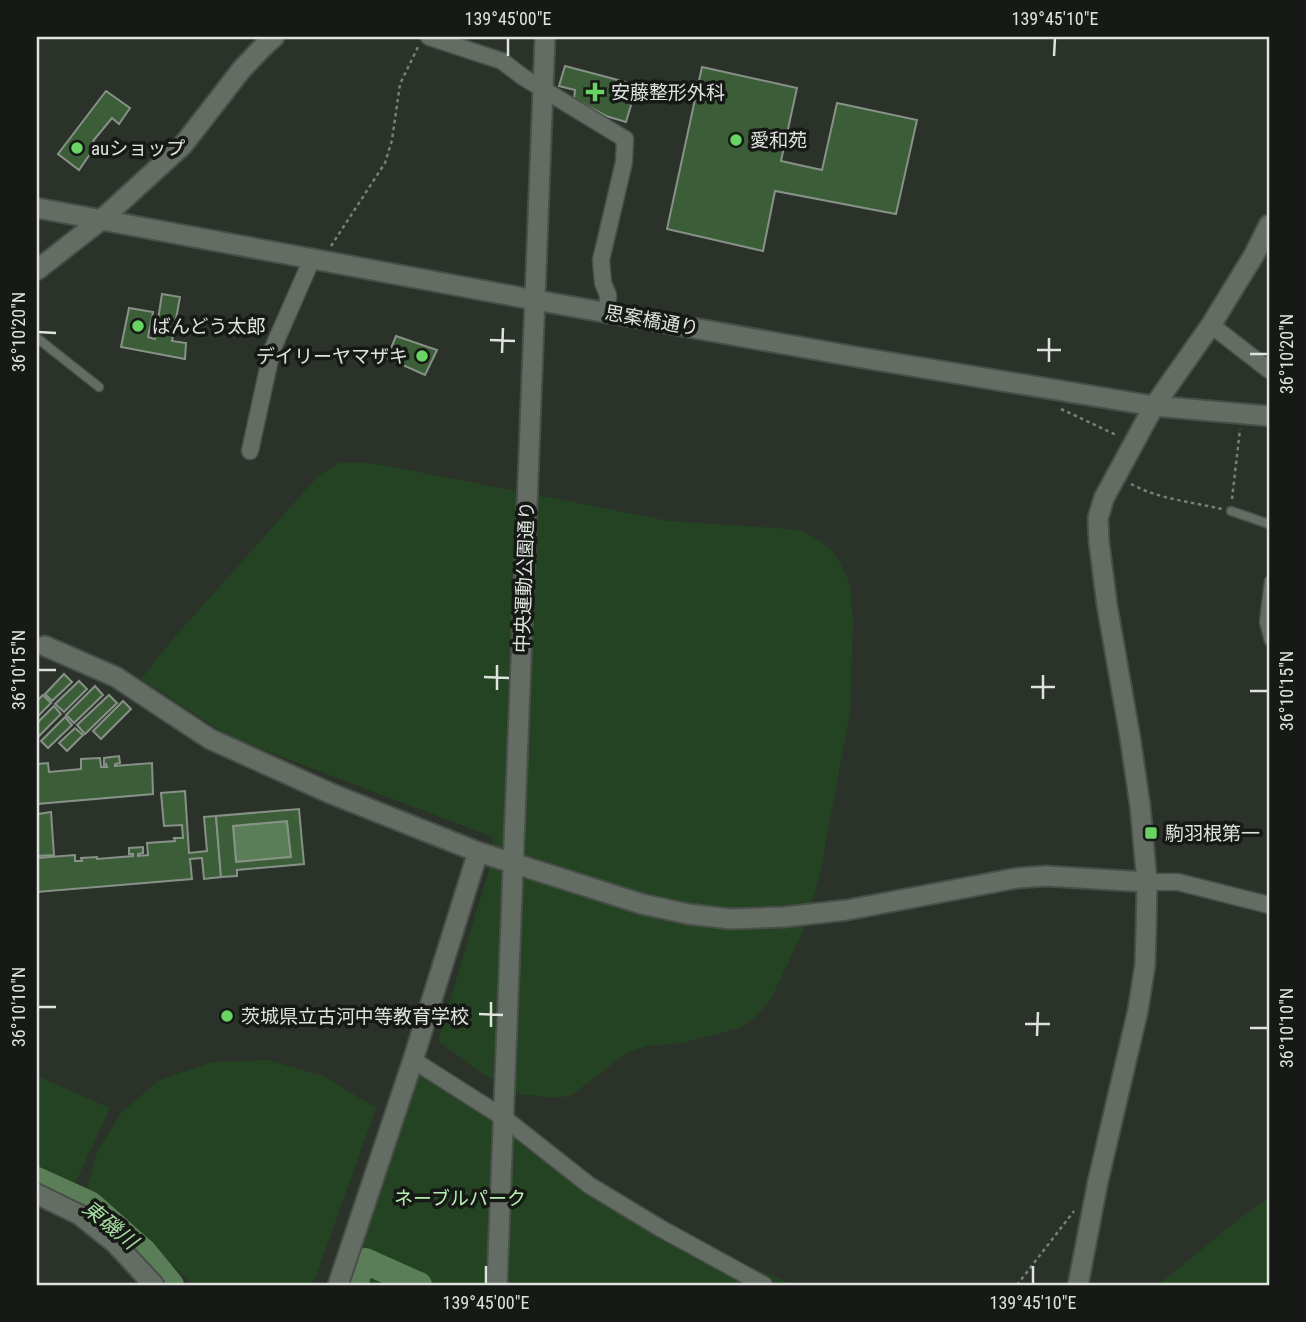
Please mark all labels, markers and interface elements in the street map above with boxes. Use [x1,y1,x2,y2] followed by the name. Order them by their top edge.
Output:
[465,8,551,29] text: 139°45'00"E
[1012,8,1098,29] text: 139°45'10"E
[611,81,725,104] place label: 安藤整形外科
[585,82,605,102] marker: 安藤整形外科
[750,129,807,152] place label: 愛和苑
[728,132,744,148] marker: 愛和苑
[91,137,185,160] place label: auショップ
[69,140,85,156] marker: auショップ
[8,292,29,372] text: 36°10'20"N
[603,301,701,340] street label: 思案橋通り
[1276,314,1297,394] text: 36°10'20"N
[152,315,265,338] place label: ばんどう太郎
[130,318,146,334] marker: ばんどう太郎
[256,345,408,368] place label: デイリーヤマザキ
[414,348,430,364] marker: デイリーヤマザキ
[510,501,539,653] street label: 中央運動公園通り
[8,630,29,710] text: 36°10'15"N
[1276,651,1297,731] text: 36°10'15"N
[1165,822,1260,845] place label: 駒羽根第一
[1143,825,1159,841] marker: 駒羽根第一
[8,967,29,1047] text: 36°10'10"N
[1276,988,1297,1068] text: 36°10'10"N
[241,1005,469,1028] place label: 茨城県立古河中等教育学校
[219,1008,235,1024] marker: 茨城県立古河中等教育学校
[394,1187,526,1210] park label: ネーブルパーク
[78,1196,144,1255] water label: 東磯川
[443,1292,529,1313] text: 139°45'00"E
[990,1292,1076,1313] text: 139°45'10"E

